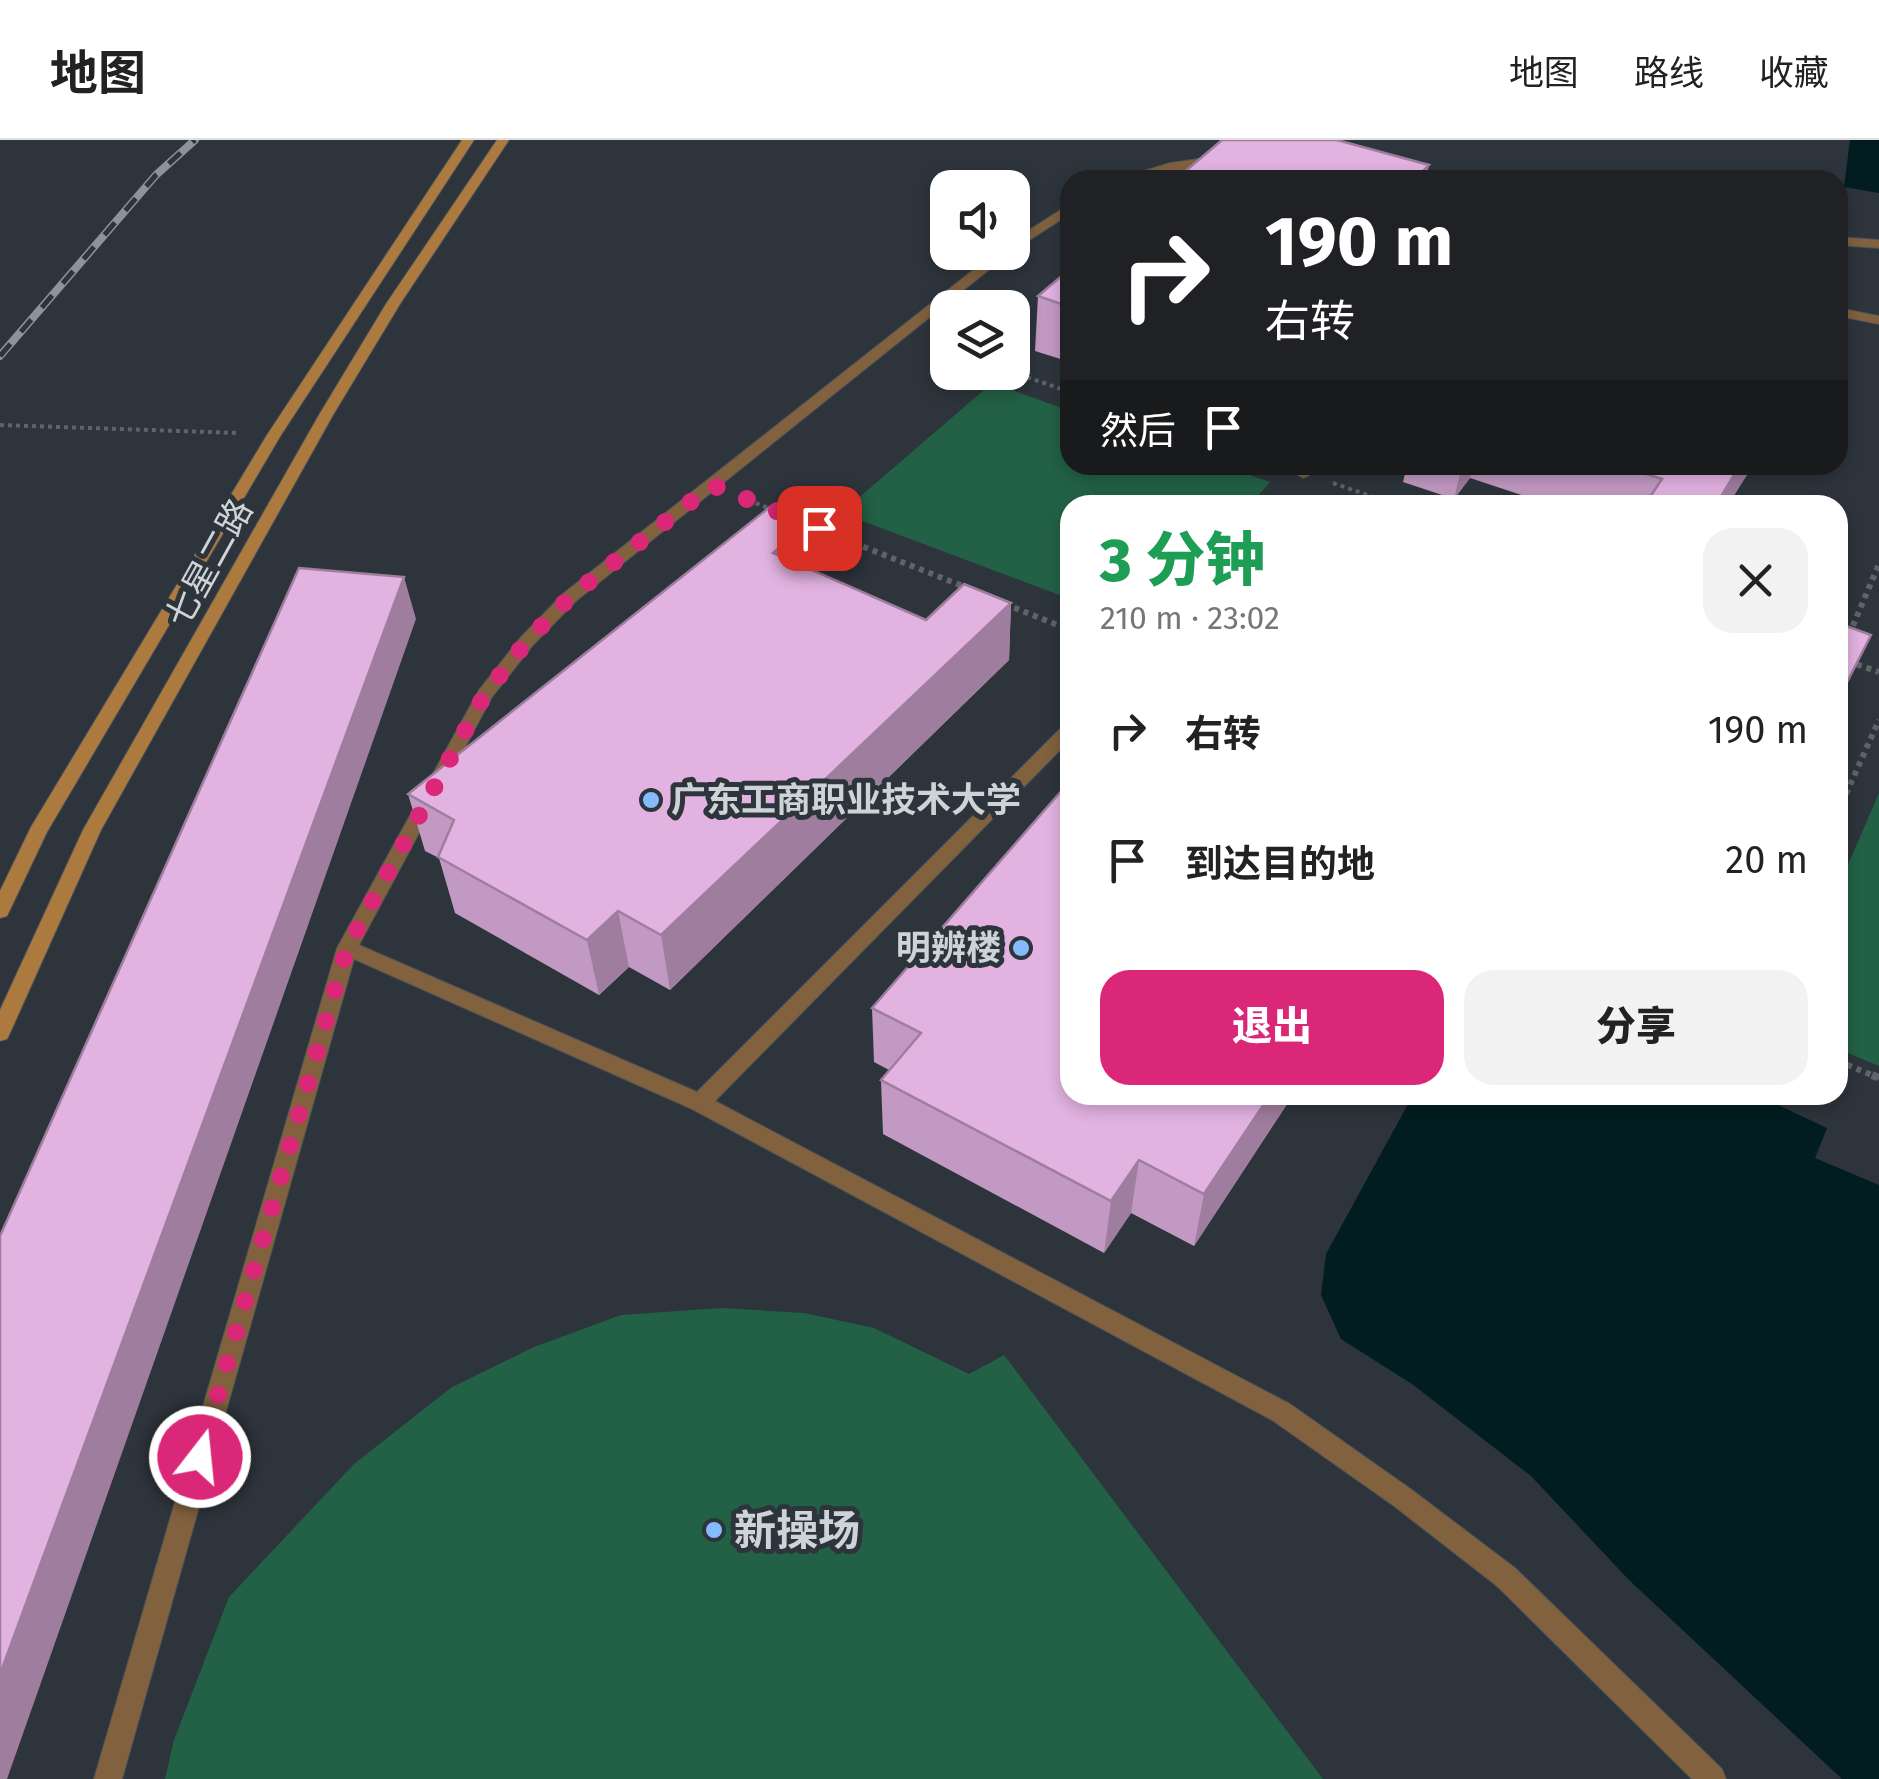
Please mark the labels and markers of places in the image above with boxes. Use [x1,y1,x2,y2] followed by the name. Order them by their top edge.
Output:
[777,486,862,571] pin
[671,779,1021,821] place label: 广东工商职业技术大学
[640,789,662,811] marker: 广东工商职业技术大学
[896,927,1001,969] place label: 明辨楼
[1010,937,1032,959] marker: 明辨楼
[734,1506,860,1556] place label: 新操场
[703,1519,725,1541] marker: 新操场

